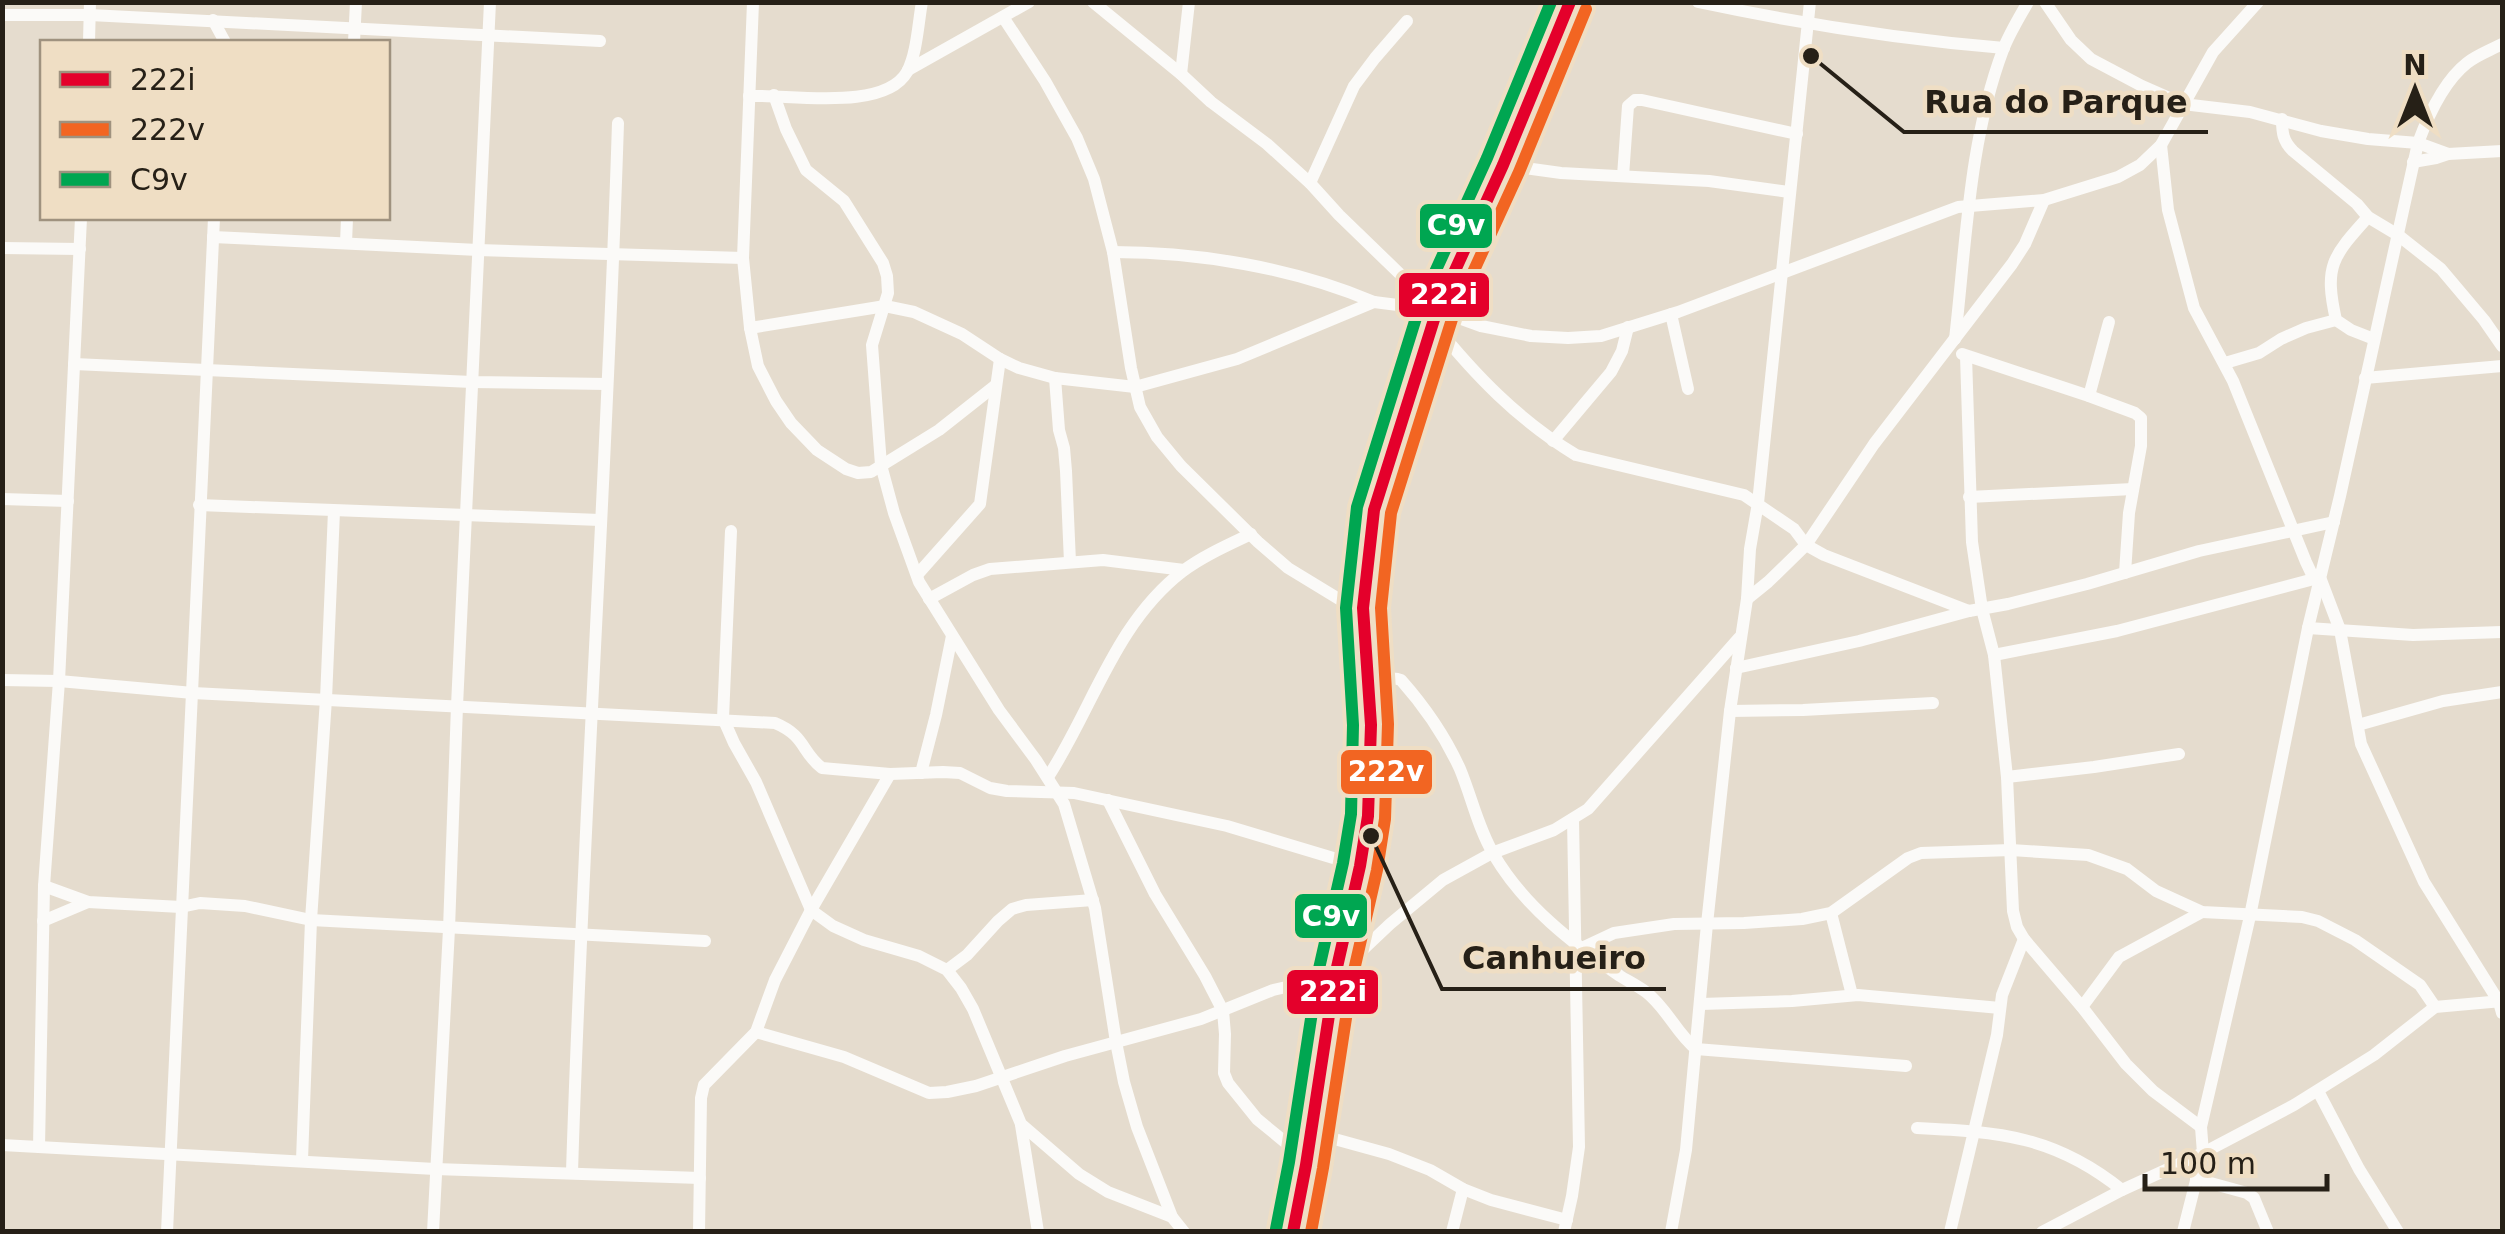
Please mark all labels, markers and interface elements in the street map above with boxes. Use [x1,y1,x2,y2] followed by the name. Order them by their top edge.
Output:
[40,40,390,220] legend
[2365,40,2465,140] north arrow
[2403,49,2427,82] text: N
[130,62,196,97] text: 222i
[1904,70,2208,132] callout: Rua do Parque
[1924,83,2188,121] text: Rua do Parque
[130,112,205,147] text: 222v
[130,162,188,197] text: C9v
[1418,202,1494,250] line badge: C9v
[1427,209,1485,242] text: C9v
[1397,271,1491,319] line badge: 222i
[1410,278,1478,311] text: 222i
[1339,748,1434,796] line badge: 222v
[1348,755,1424,788] text: 222v
[1293,892,1369,940] line badge: C9v
[1302,900,1360,933] text: C9v
[1442,927,1666,989] callout: Canhueiro
[1462,939,1646,977] text: Canhueiro
[1285,968,1380,1016] line badge: 222i
[1299,975,1367,1008] text: 222i
[2145,1129,2328,1191] scale bar
[2160,1146,2256,1181] text: 100 m

